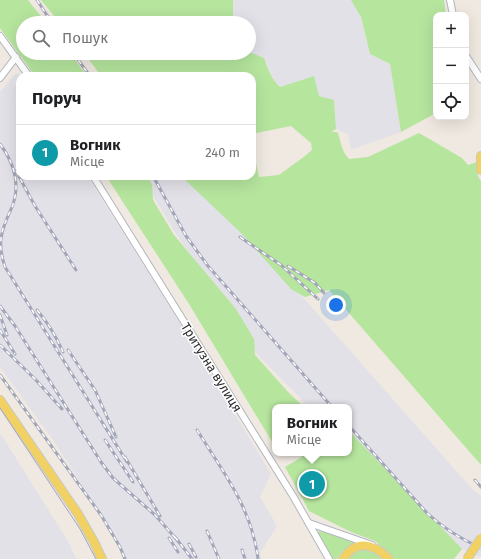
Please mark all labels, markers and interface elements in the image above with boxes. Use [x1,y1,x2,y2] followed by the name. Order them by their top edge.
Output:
[433,12,469,120] map controls
[433,12,469,48] button: +
[16,16,256,60] search box
[30,27,52,49] icon: search
[62,29,108,47] text: Пошук
[433,48,469,84] button: −
[433,84,469,120] button: locate
[32,88,81,109] text: Поруч
[70,136,120,154] text: Вогник
[42,145,48,160] text: 1
[205,145,240,160] text: 240 m
[70,154,105,169] text: Місце
[326,295,346,315] your location
[178,320,245,415] street label: Тритузна вулиця
[272,404,352,456] popup
[287,414,337,432] text: Вогник
[287,432,321,447] text: Місце
[299,469,325,499] pin: 1

